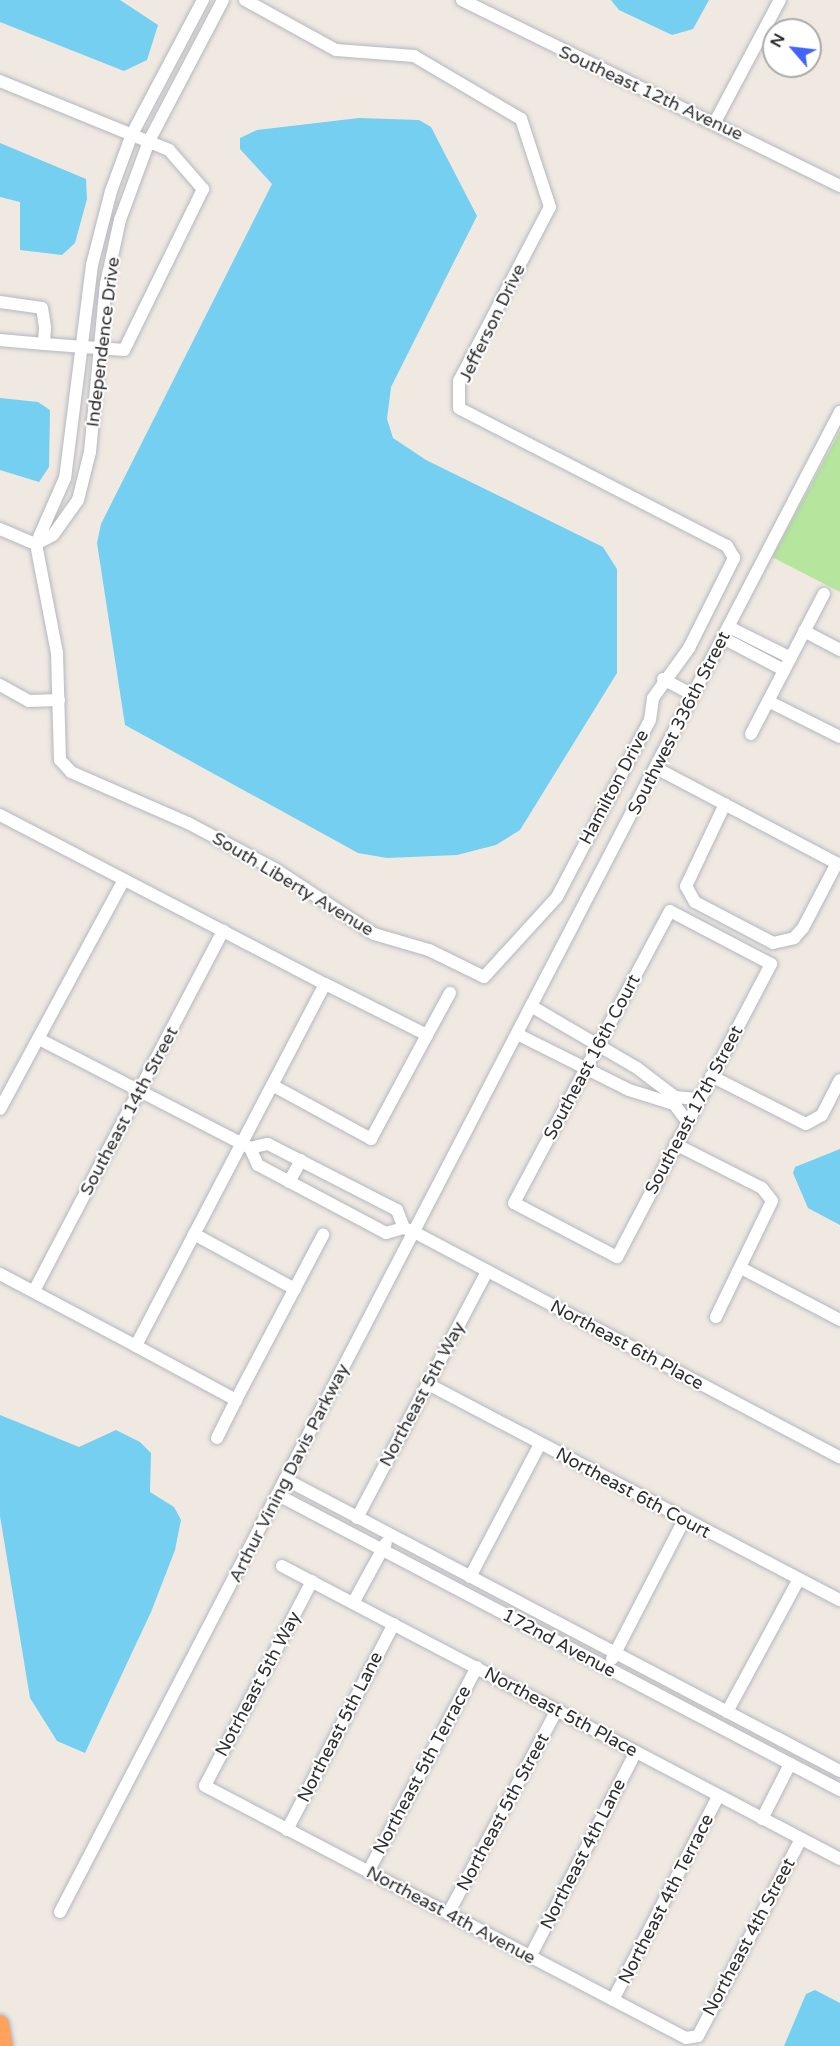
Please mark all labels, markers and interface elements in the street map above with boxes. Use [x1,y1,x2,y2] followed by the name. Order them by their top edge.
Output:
[762,18,822,78] north arrow
[766,30,790,51] text: N
[555,41,747,145] street label: Southeast 12th Avenue
[82,256,124,428] street label: Independence Drive
[454,260,530,386] street label: Jefferson Drive
[623,628,735,818] street label: Southwest 336th Street
[575,726,653,848] street label: Hamilton Drive
[208,827,378,941] street label: South Liberty Avenue
[539,971,645,1143] street label: Southeast 16th Court
[640,1022,748,1198] street label: Southeast 17th Street
[75,1023,183,1199] street label: Southeast 14th Street
[547,1295,707,1395] street label: Northeast 6th Place
[375,1318,469,1470] street label: Northeast 5th Way
[224,1360,354,1586] street label: Arthur Vining Davis Parkway
[552,1443,714,1543] street label: Northeast 6th Court
[499,1604,619,1682] street label: 172nd Avenue
[211,1608,305,1760] street label: Notrheast 5th Way
[293,1648,387,1806] street label: Northeast 5th Lane
[481,1662,641,1762] street label: Northeast 5th Place
[368,1682,476,1858] street label: Northeast 5th Terrace
[452,1729,554,1895] street label: Northeast 5th Street
[536,1775,630,1933] street label: Northeast 4th Lane
[614,1810,718,1988] street label: Northeast 4th Terrace
[698,1854,800,2020] street label: Northeast 4th Street
[363,1861,539,1969] street label: Northeast 4th Avenue

